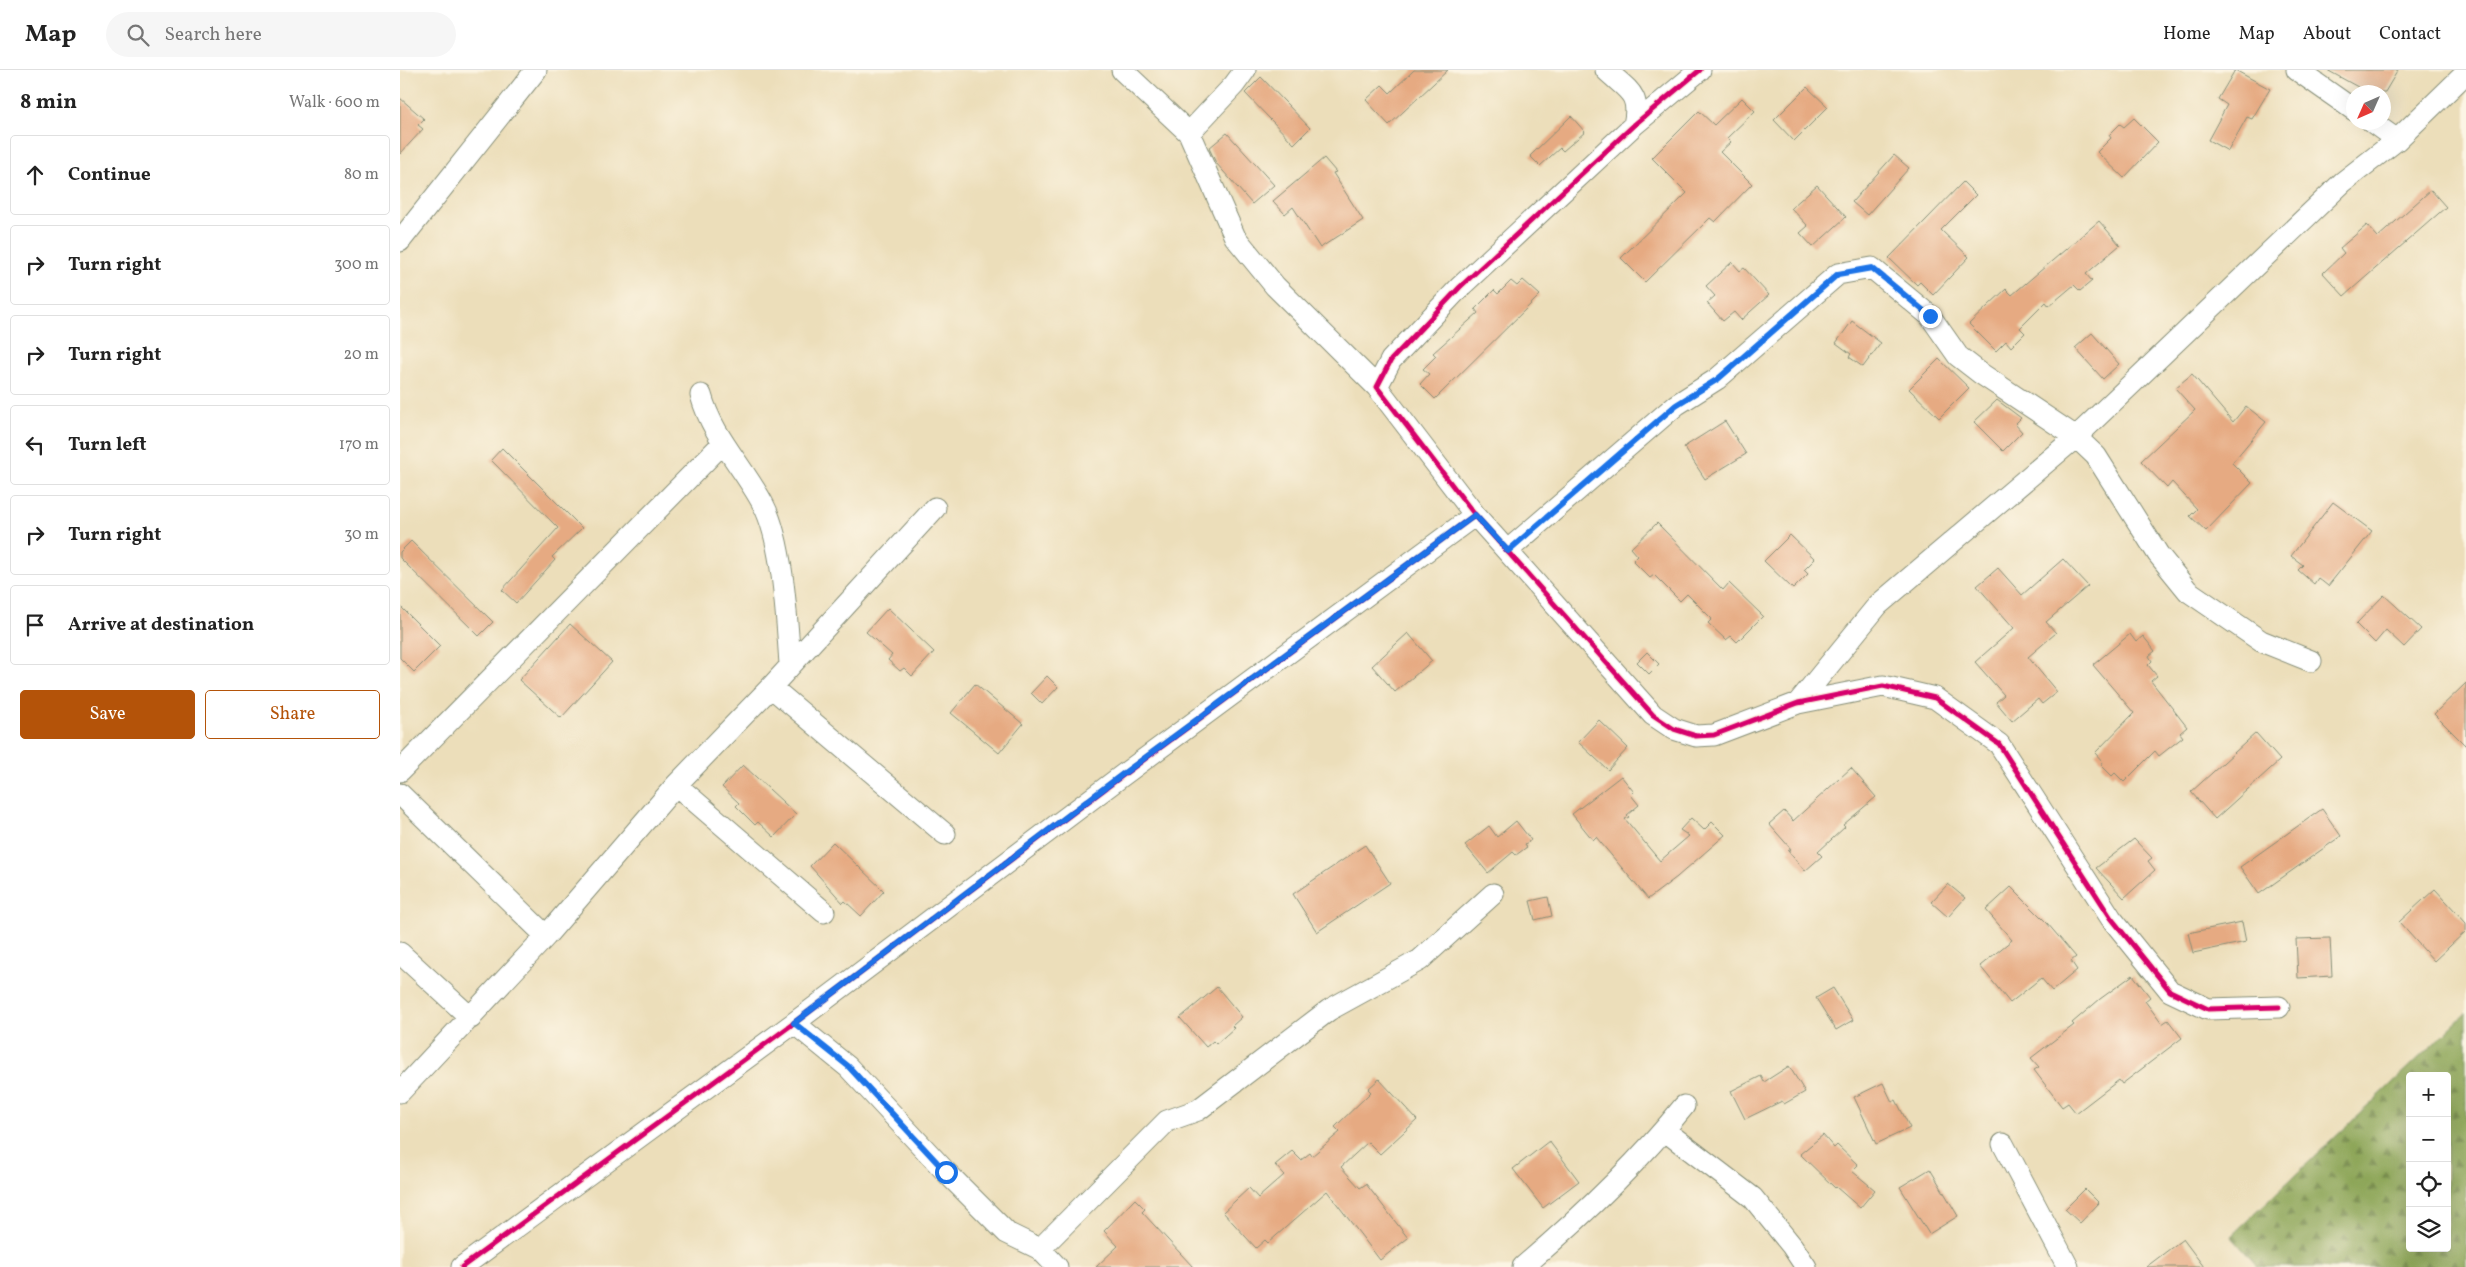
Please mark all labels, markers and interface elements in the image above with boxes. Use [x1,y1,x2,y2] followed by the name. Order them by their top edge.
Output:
[106,12,456,57] search box
[25,18,76,52] text: Map
[124,21,152,49] icon: search
[164,22,262,48] text: Search here
[2163,22,2211,47] text: Home
[2239,22,2275,47] text: Map
[2303,22,2351,47] text: About
[2379,22,2441,47] text: Contact
[2346,85,2391,130] north arrow
[20,88,77,117] text: 8 min
[289,92,380,114] text: Walk · 600 m
[21,161,49,189] icon: ahead
[68,162,151,188] text: Continue
[344,164,379,186] text: 80 m
[21,251,49,279] icon: right
[68,252,161,278] text: Turn right
[334,254,379,276] text: 300 m
[1919,305,1942,328] route end
[21,341,49,369] icon: right
[68,342,161,368] text: Turn right
[344,344,379,366] text: 20 m
[21,431,49,459] icon: left
[68,432,147,458] text: Turn left
[339,434,379,456] text: 170 m
[21,521,49,549] icon: right
[68,522,161,548] text: Turn right
[344,524,379,546] text: 30 m
[21,611,49,639] icon: arrive
[68,612,254,638] text: Arrive at destination
[20,690,195,739] button: Save
[205,690,380,739] button: Share
[2406,1072,2451,1252] map controls
[2406,1072,2451,1117] button: +
[2406,1117,2451,1162] button: −
[935,1161,958,1184] route start
[2406,1162,2451,1207] button: locate
[2406,1207,2451,1252] button: layers

